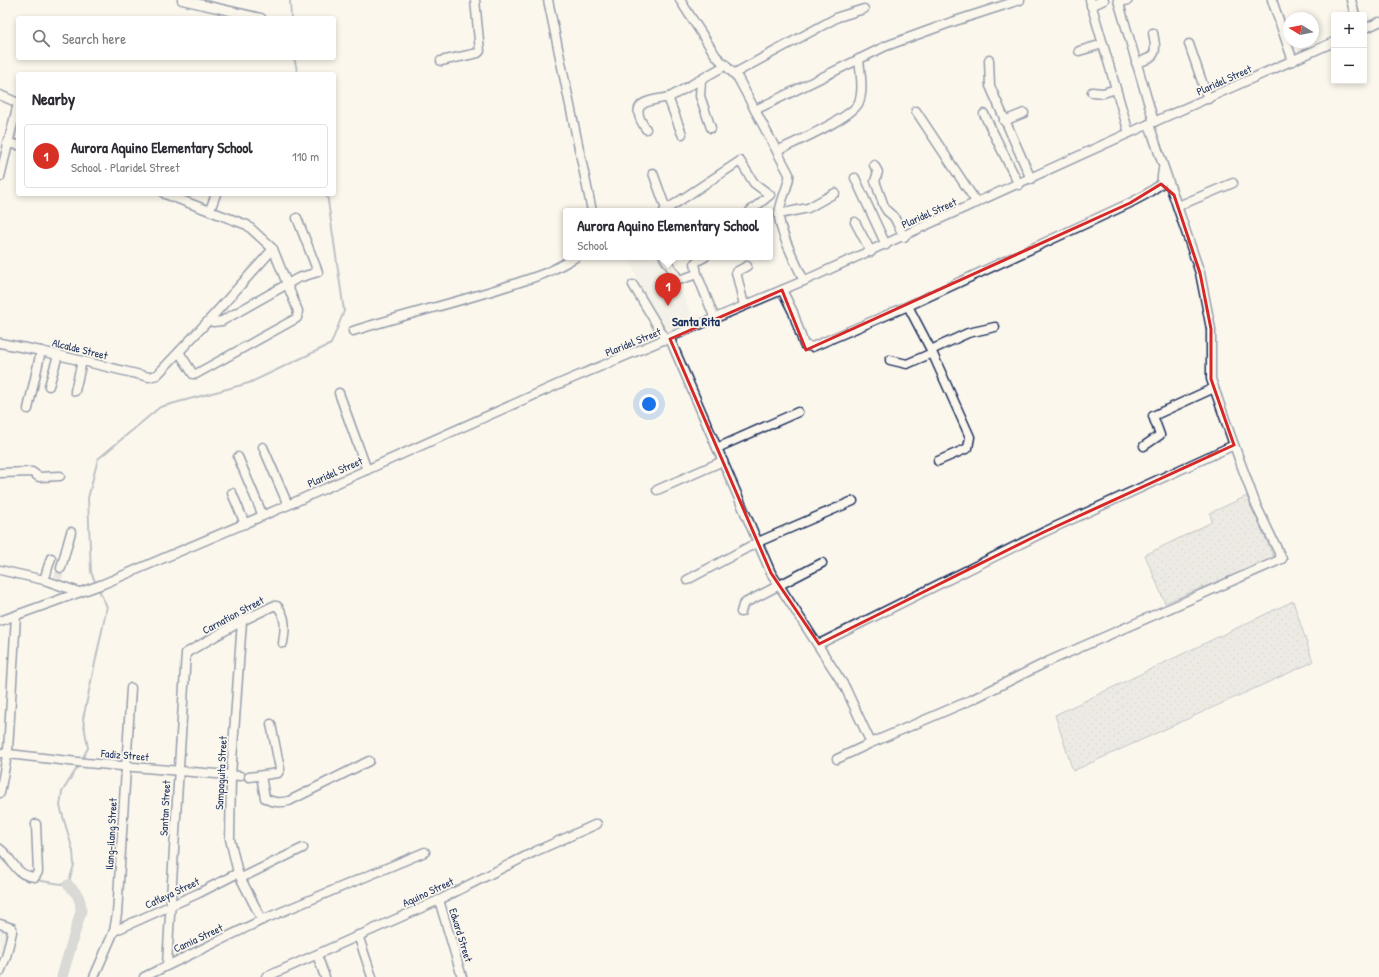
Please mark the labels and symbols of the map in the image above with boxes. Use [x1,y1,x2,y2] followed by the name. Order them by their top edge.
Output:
[1283,12,1319,48] north arrow
[1194,62,1254,98] street label: Plaridel Street
[899,195,959,231] street label: Plaridel Street
[655,273,681,306] pin: 1
[672,312,721,330] district label: Santa Rita
[603,324,663,360] street label: Plaridel Street
[51,335,109,363] street label: Alcalde Street
[639,394,659,414] your location
[305,454,365,490] street label: Plaridel Street
[200,593,266,637] street label: Carnation Street
[212,736,230,810] street label: Sampaguita Street
[99,746,150,764] street label: Fadiz Street
[157,780,173,836] street label: Santan Street
[102,798,120,870] street label: Ilang-ilang Street
[143,874,202,912] street label: Catleya Street
[400,874,456,910] street label: Aquino Street
[446,907,476,964] street label: Edward Street
[171,920,225,955] street label: Camia Street

